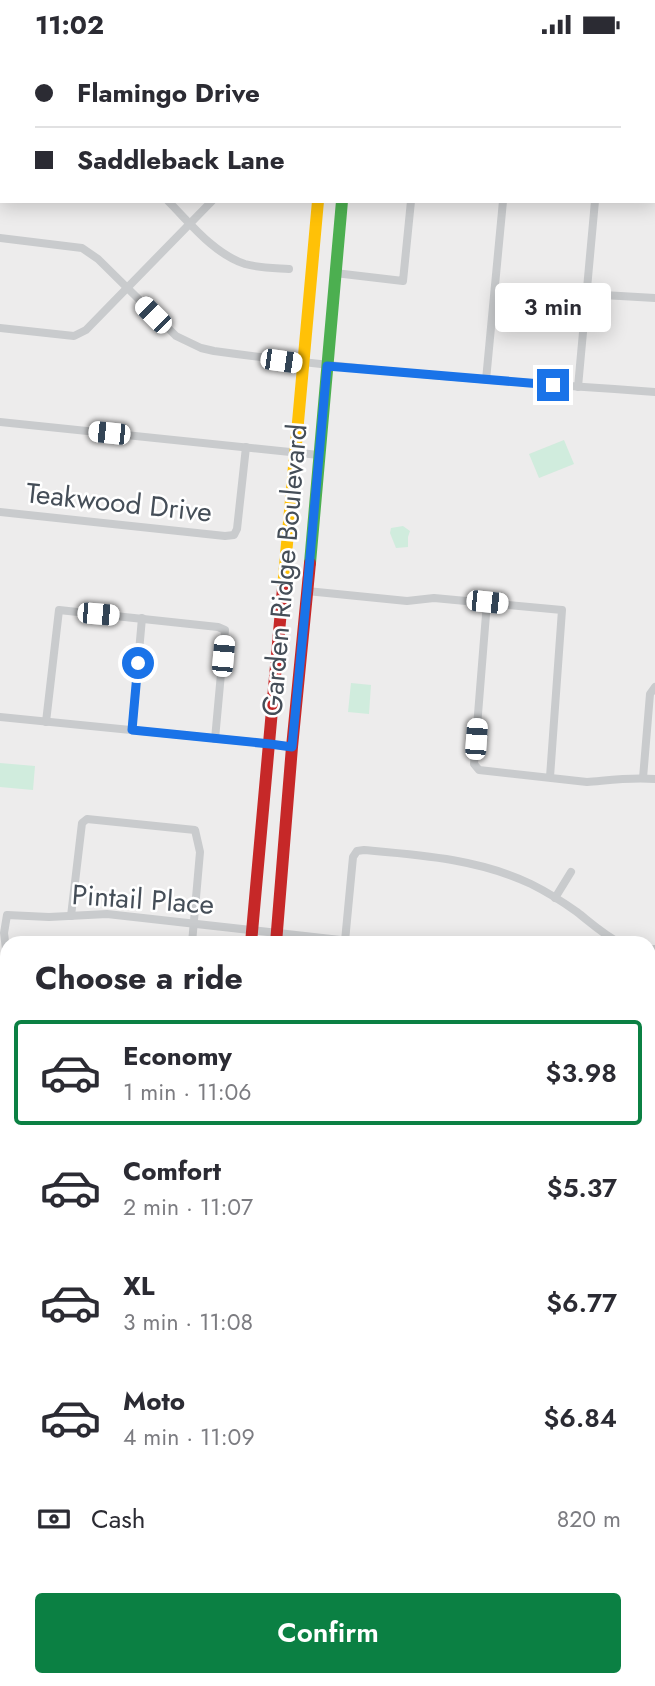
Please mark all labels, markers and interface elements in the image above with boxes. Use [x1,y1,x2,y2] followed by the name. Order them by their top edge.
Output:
[35,6,104,44] text: 11:02
[77,74,260,112] text: Flamingo Drive
[77,141,285,179] text: Saddleback Lane
[495,283,611,333] callout: 3 min
[524,290,582,324] text: 3 min
[131,293,176,337] car
[259,348,304,374] car
[537,369,569,401] route end
[88,420,131,446] car
[251,422,318,718] street label: Garden Ridge Boulevard
[24,472,214,533] street label: Teakwood Drive
[466,589,509,615] car
[77,602,120,626] car
[211,634,236,678] car
[122,647,154,679] route start
[465,717,488,761] car
[70,874,216,925] street label: Pintail Place
[35,955,243,1001] text: Choose a ride
[123,1037,232,1075] text: Economy
[39,1041,102,1104] icon: car
[546,1054,617,1092] text: $3.98
[123,1075,252,1109] text: 1 min · 11:06
[123,1152,221,1190] text: Comfort
[39,1156,102,1219] icon: car
[547,1169,617,1207] text: $5.37
[123,1190,253,1224] text: 2 min · 11:07
[123,1267,155,1305] text: XL
[39,1271,102,1334] icon: car
[546,1284,617,1322] text: $6.77
[123,1305,253,1339] text: 3 min · 11:08
[123,1382,185,1420] text: Moto
[39,1386,102,1449] icon: car
[543,1399,617,1437] text: $6.84
[123,1420,255,1454] text: 4 min · 11:09
[35,1500,73,1538] icon: cash
[91,1500,145,1538] text: Cash
[557,1502,621,1536] text: 820 m
[35,1593,621,1673] button: Confirm

